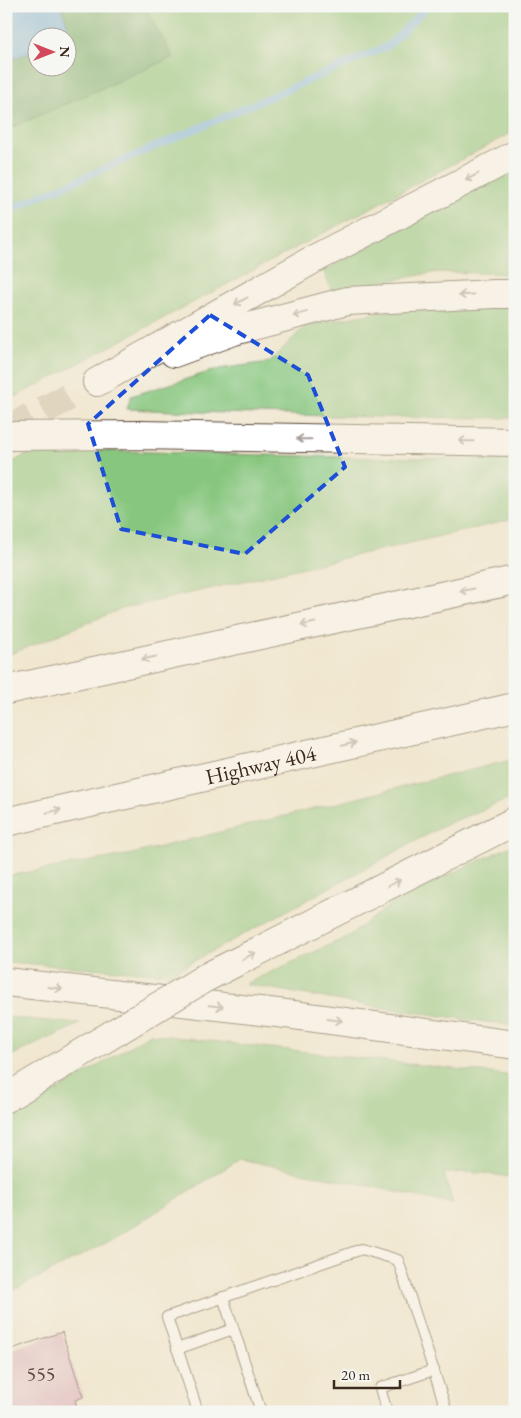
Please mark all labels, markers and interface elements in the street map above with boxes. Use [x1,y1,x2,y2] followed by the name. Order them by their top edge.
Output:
[28,28,78,78] north arrow
[56,46,74,58] text: N
[464,172,479,182] one-way arrow
[458,291,474,300] one-way arrow
[234,296,249,306] one-way arrow
[292,310,308,319] one-way arrow
[296,434,312,444] one-way arrow
[458,436,474,446] one-way arrow
[459,586,475,595] one-way arrow
[301,620,317,629] one-way arrow
[142,654,158,663] one-way arrow
[203,738,319,792] street label: Highway 404
[340,739,356,748] one-way arrow
[45,806,61,815] one-way arrow
[386,878,401,888] one-way arrow
[241,951,256,961] one-way arrow
[46,983,62,993] one-way arrow
[208,1001,224,1011] one-way arrow
[326,1016,342,1026] one-way arrow
[334,1358,400,1390] scale bar
[27,1361,55,1387] house number: 555
[341,1365,370,1384] text: 20 m

